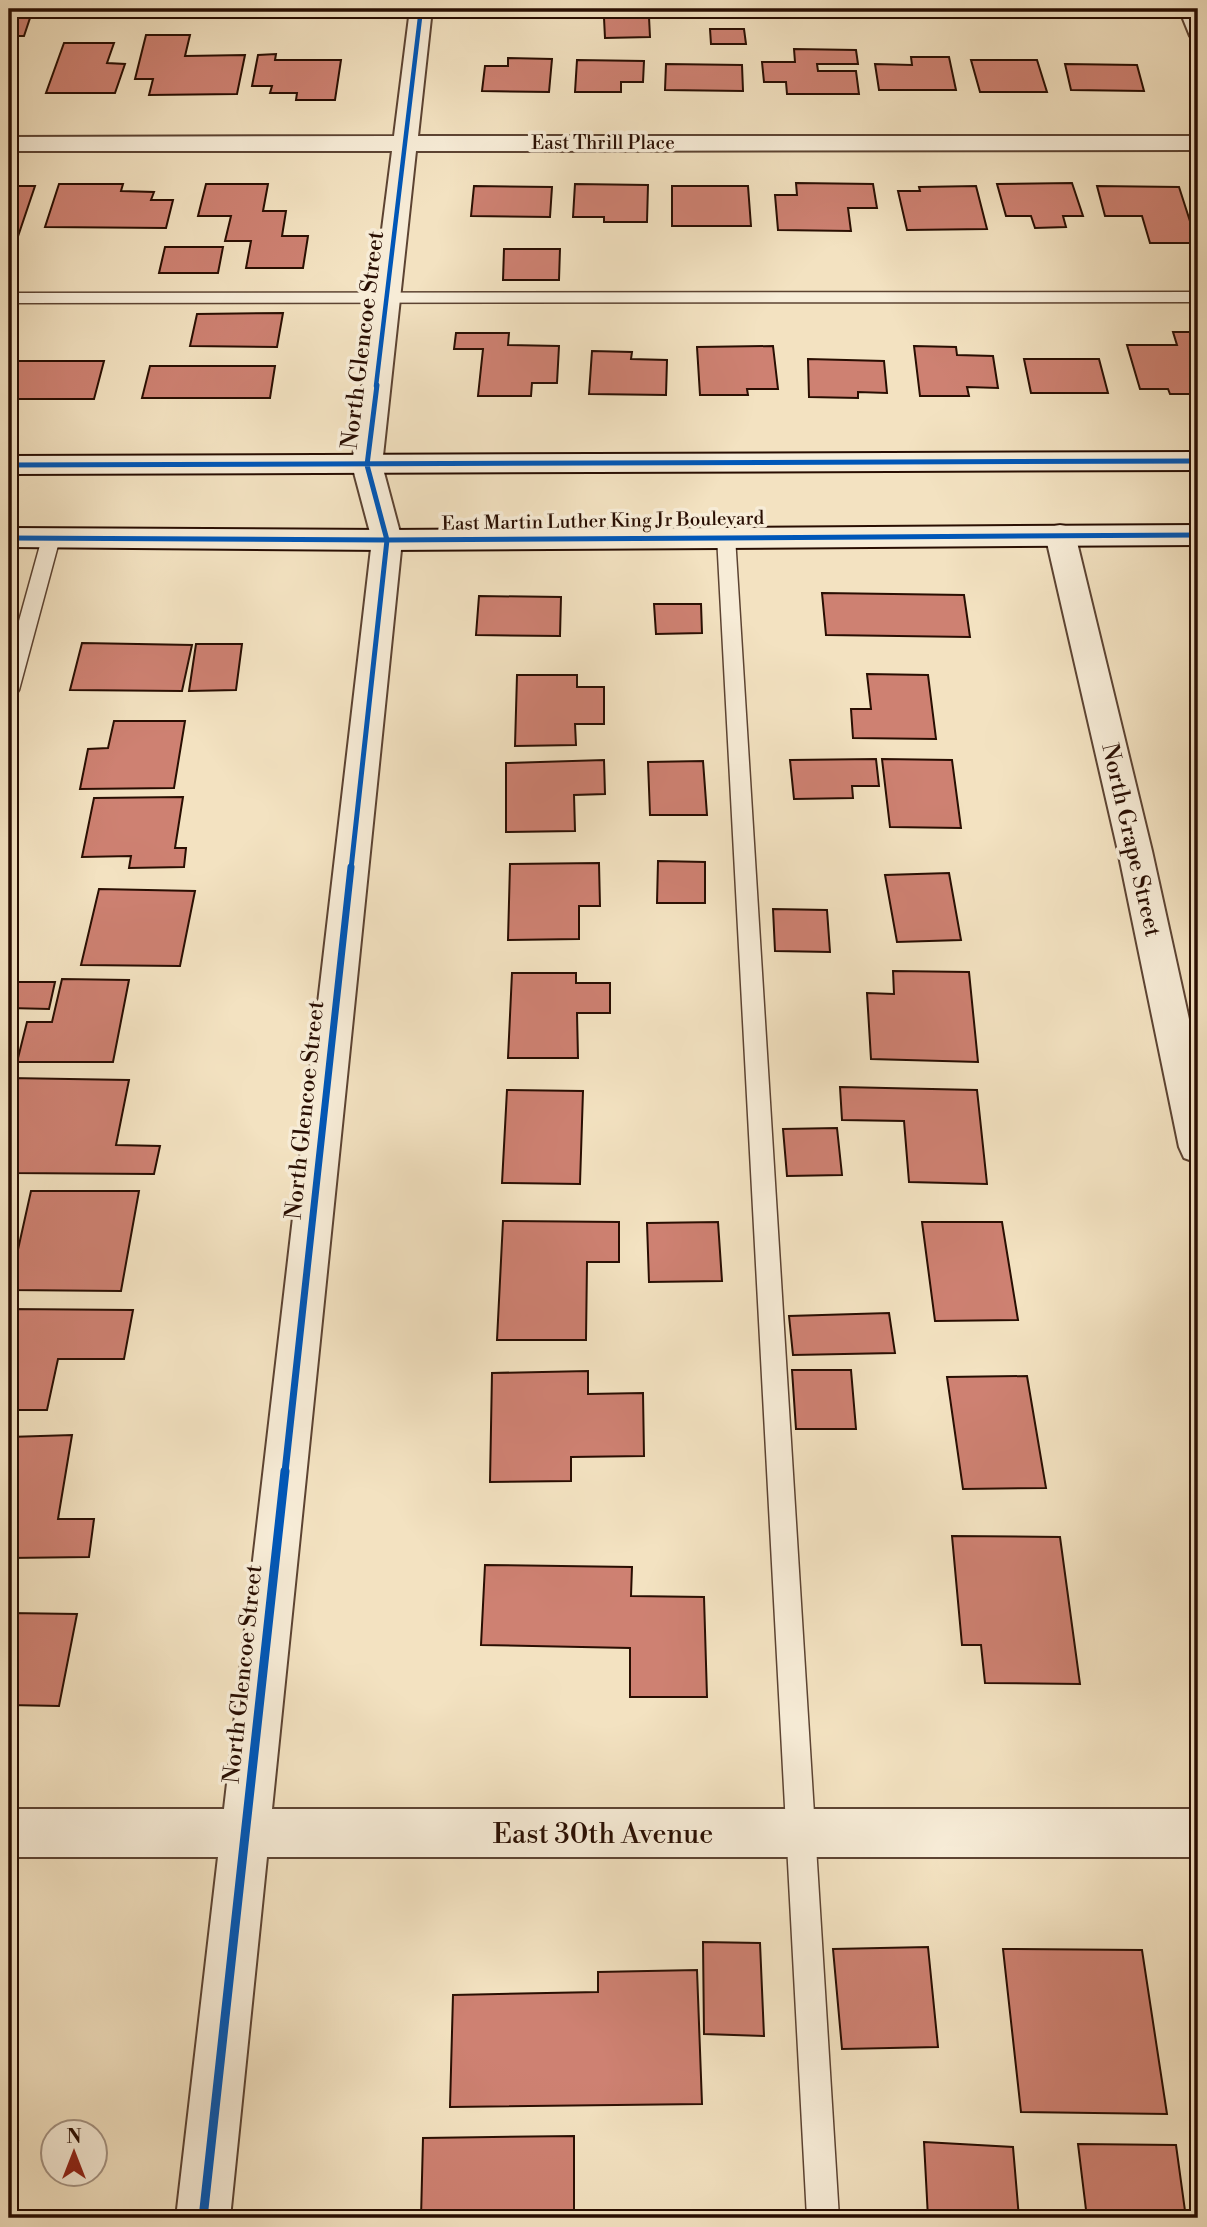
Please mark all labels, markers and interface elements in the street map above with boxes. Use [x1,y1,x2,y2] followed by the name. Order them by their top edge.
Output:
[531,131,675,155] street label: East Thrill Place
[336,229,390,451] street label: North Glencoe Street
[442,506,765,536] street label: East Martin Luther King Jr Boulevard
[1095,741,1167,939] street label: North Grape Street
[280,999,330,1221] street label: North Glencoe Street
[218,1563,268,1785] street label: North Glencoe Street
[493,1817,713,1852] street label: East 30th Avenue
[38,2118,108,2188] north arrow
[66,2125,82,2149] text: N

